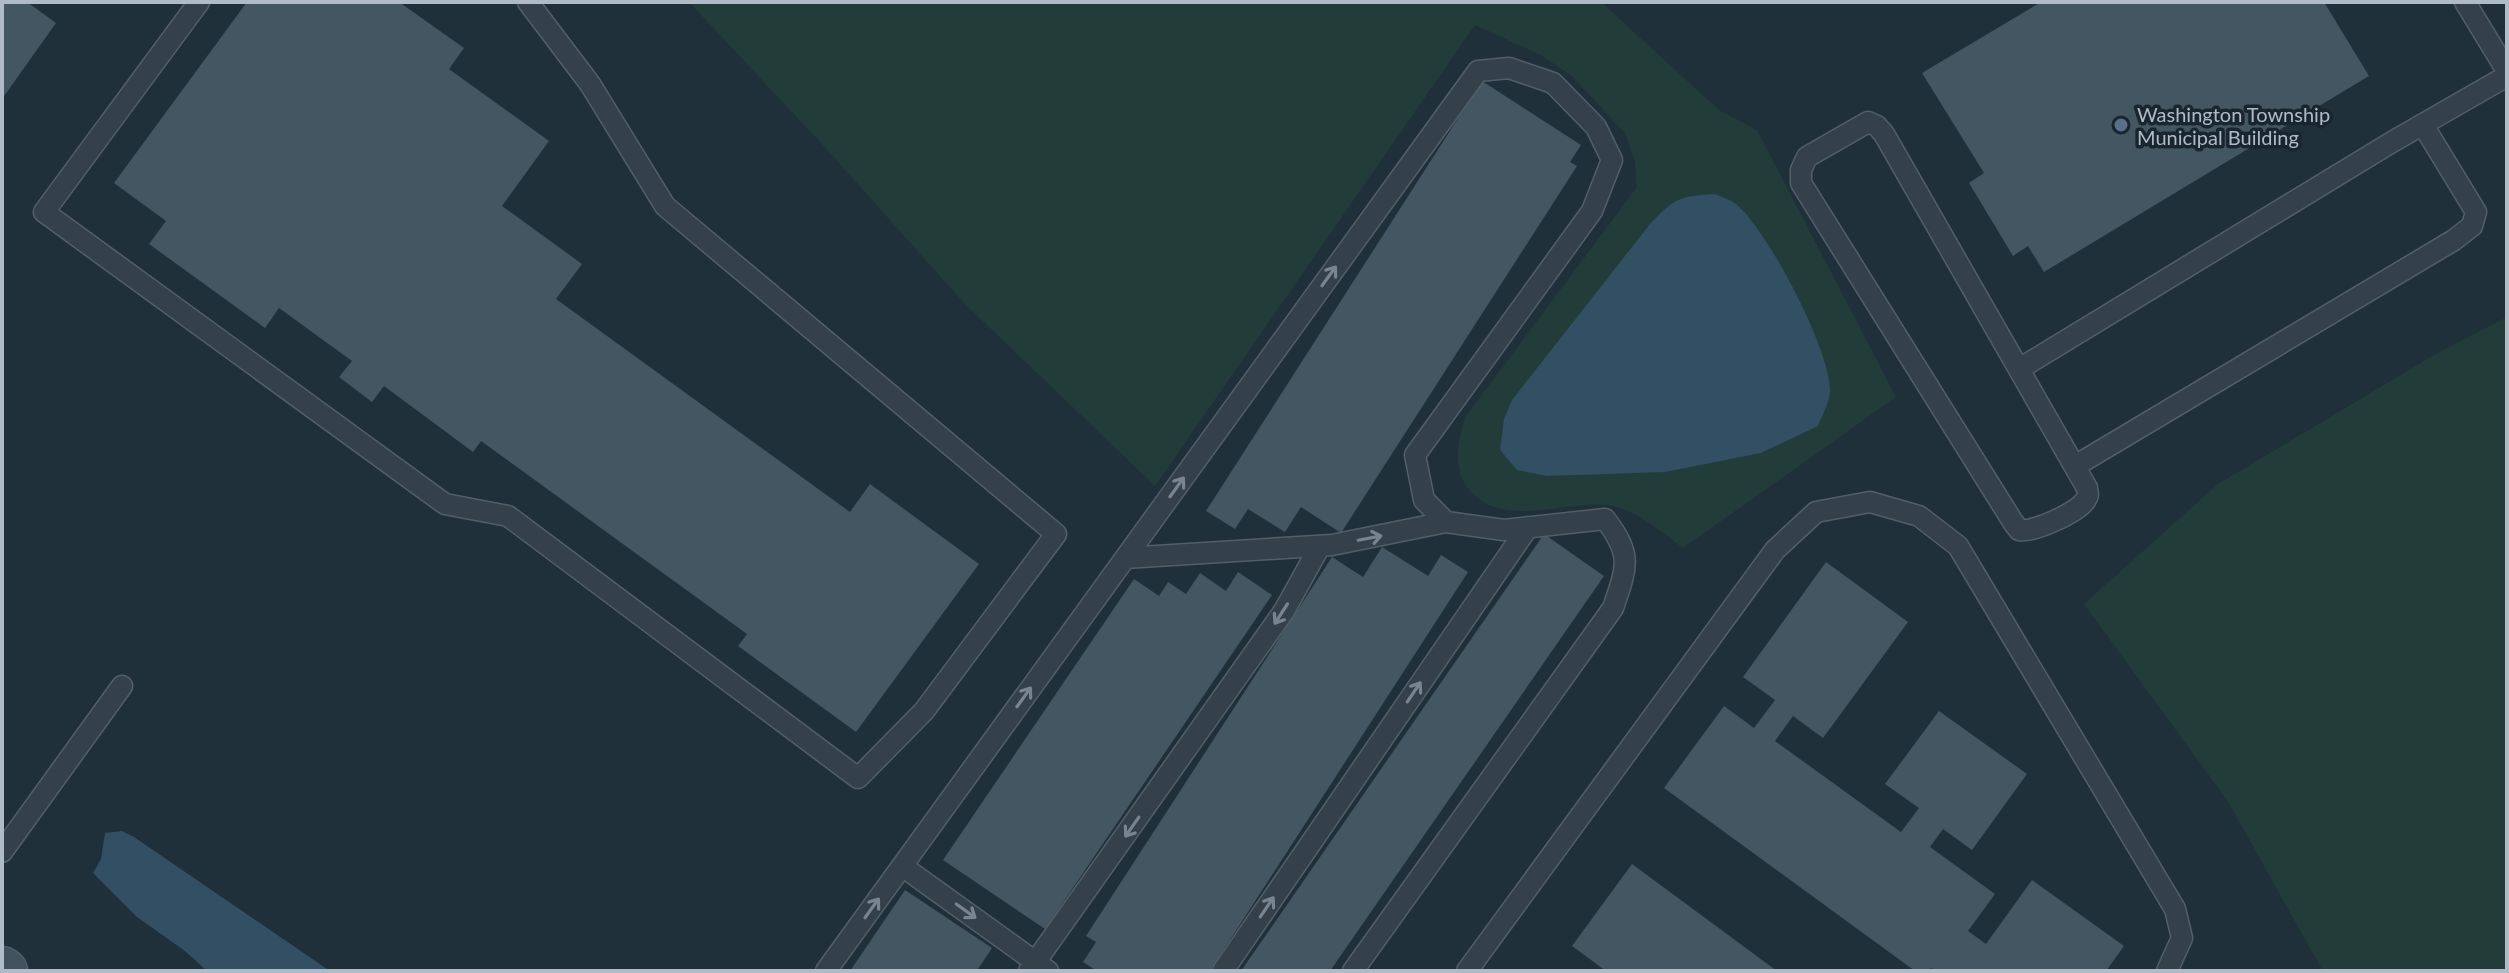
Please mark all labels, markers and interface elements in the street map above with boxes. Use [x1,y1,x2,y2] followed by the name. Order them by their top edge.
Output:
[2137,102,2330,149] place label: Washington Township Municipal Building
[2112,116,2130,134] marker: Washington Township Municipal Building
[1321,266,1338,288] one-way arrow
[1169,476,1185,498] one-way arrow
[1357,529,1383,544] one-way arrow
[1273,602,1289,624] one-way arrow
[1406,682,1422,704] one-way arrow
[1016,687,1032,709] one-way arrow
[1124,815,1140,837] one-way arrow
[1259,896,1275,918] one-way arrow
[863,898,880,919] one-way arrow
[954,903,976,919] one-way arrow

